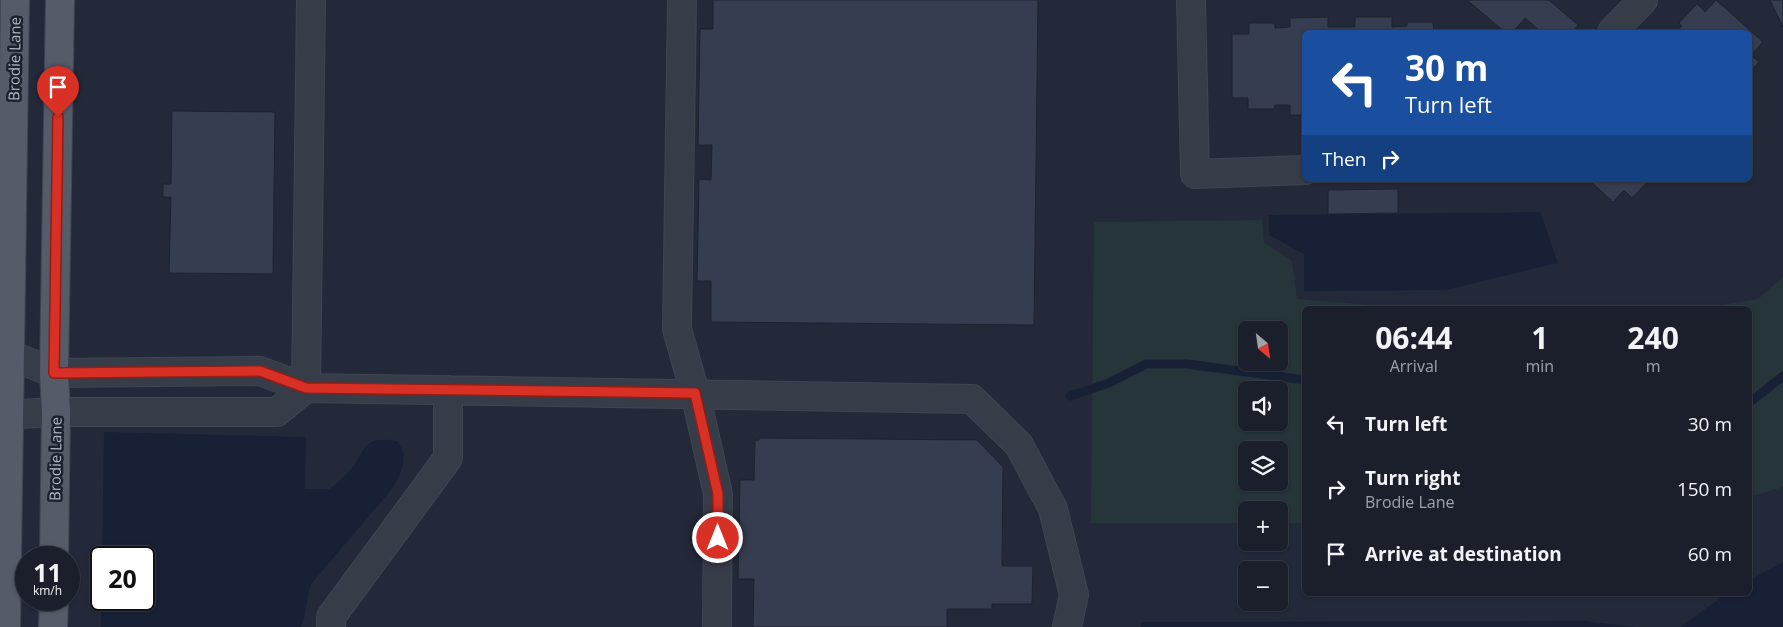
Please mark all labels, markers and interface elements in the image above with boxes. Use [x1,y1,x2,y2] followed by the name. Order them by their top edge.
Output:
[3,17,25,101] street label: Brodie Lane
[1405,44,1488,91] text: 30 m
[1322,50,1387,115] icon: left
[37,66,79,117] pin
[44,73,72,101] icon: arrive
[1405,89,1492,119] text: Turn left
[1376,145,1404,173] icon: right
[1322,146,1366,172] text: Then
[1375,317,1452,358] text: 06:44
[1531,317,1548,358] text: 1
[1627,317,1679,358] text: 240
[1238,321,1288,371] north arrow
[1238,321,1288,611] map controls
[1390,355,1438,377] text: Arrival
[1526,355,1554,377] text: min
[1646,355,1661,377] text: m
[1238,381,1288,431] button: sound
[1322,410,1350,438] icon: left
[1365,411,1447,437] text: Turn left
[1688,411,1732,437] text: 30 m
[44,417,66,501] street label: Brodie Lane
[1238,441,1288,491] button: layers
[1365,465,1460,491] text: Turn right
[1322,475,1350,503] icon: right
[1677,476,1732,502] text: 150 m
[1365,491,1455,513] text: Brodie Lane
[1238,501,1288,551] button: +
[691,511,743,563] position arrow
[1322,540,1350,568] icon: arrive
[1365,541,1562,567] text: Arrive at destination
[1688,541,1732,567] text: 60 m
[90,546,155,611] speed limit sign: 20
[33,555,62,589] text: 11
[1238,561,1288,611] button: −
[33,582,62,599] text: km/h

